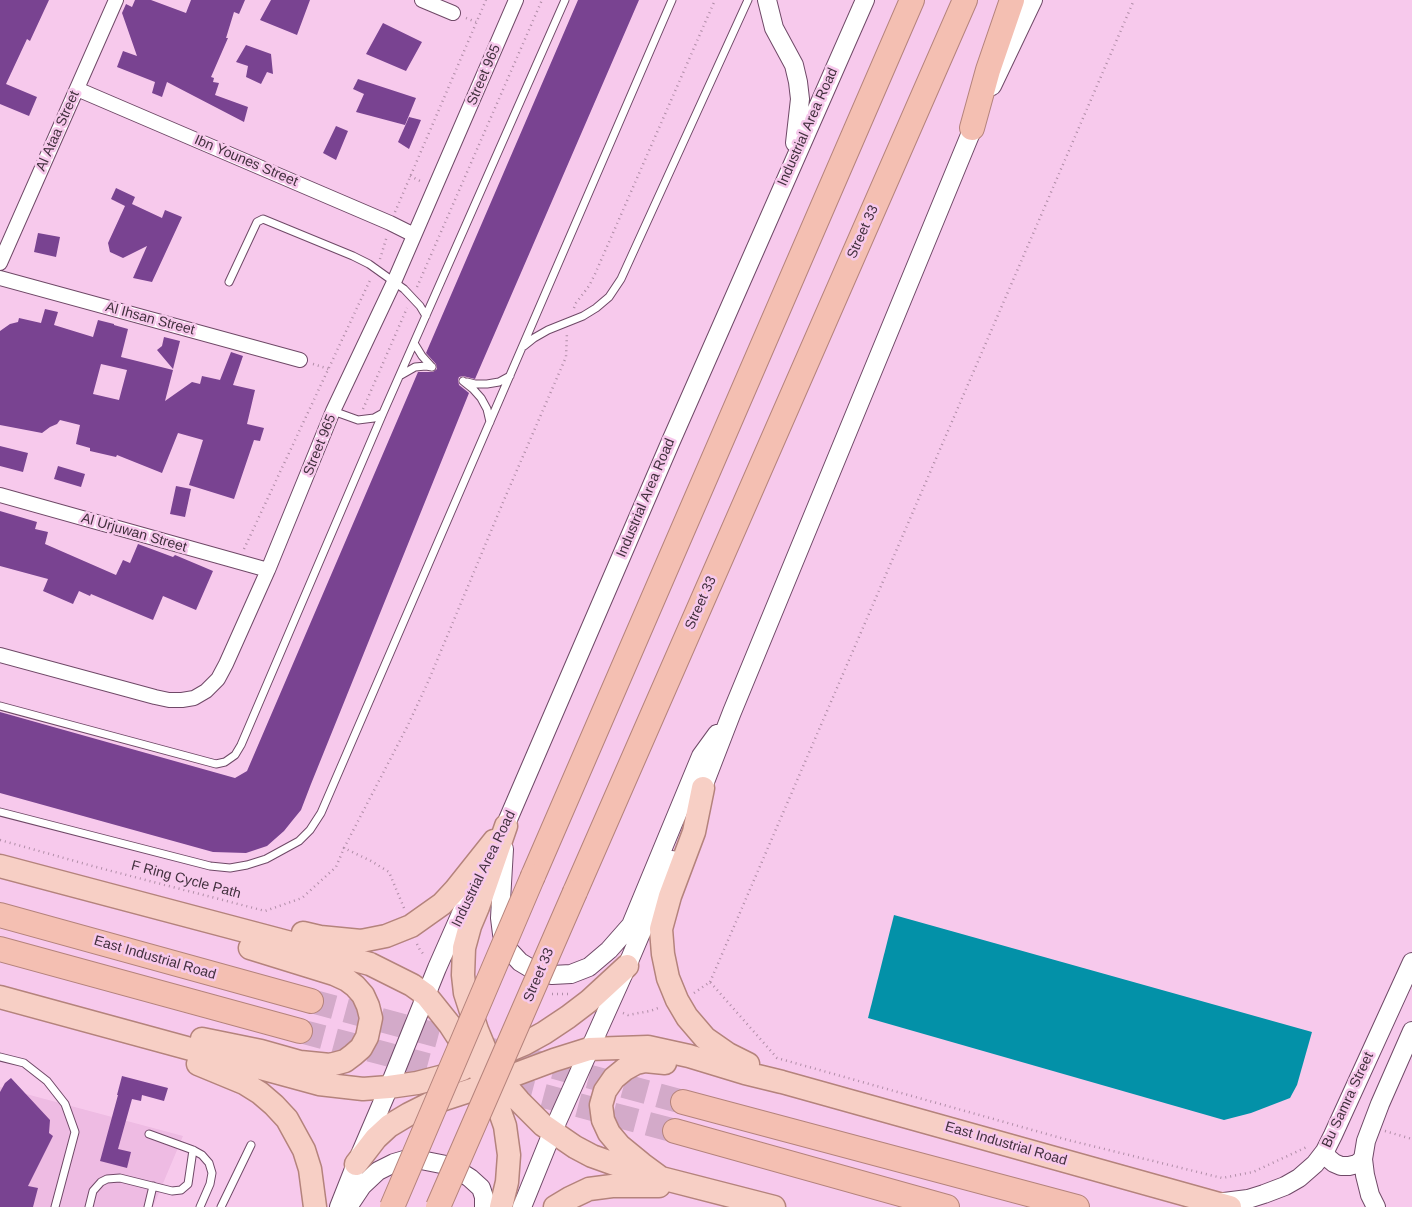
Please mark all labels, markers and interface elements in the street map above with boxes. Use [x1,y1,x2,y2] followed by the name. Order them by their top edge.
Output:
[464,42,504,108] street label: Street 965
[774,65,842,189] street label: Industrial Area Road
[33,88,83,174] street label: Al Ataa Street
[192,132,300,190] street label: Ibn Younes Street
[844,203,882,261] street label: Street 33
[103,299,197,339] street label: Al Ihsan Street
[300,412,340,478] street label: Street 965
[613,436,679,560] street label: Industrial Area Road
[79,510,189,556] street label: Al Urjuwan Street
[682,574,720,632] street label: Street 33
[448,808,520,930] street label: Industrial Area Road
[129,857,243,903] street label: F Ring Cycle Path
[92,933,218,983] street label: East Industrial Road
[520,946,558,1004] street label: Street 33
[1319,1050,1377,1150] street label: Bu Samra Street
[943,1119,1069,1169] street label: East Industrial Road

